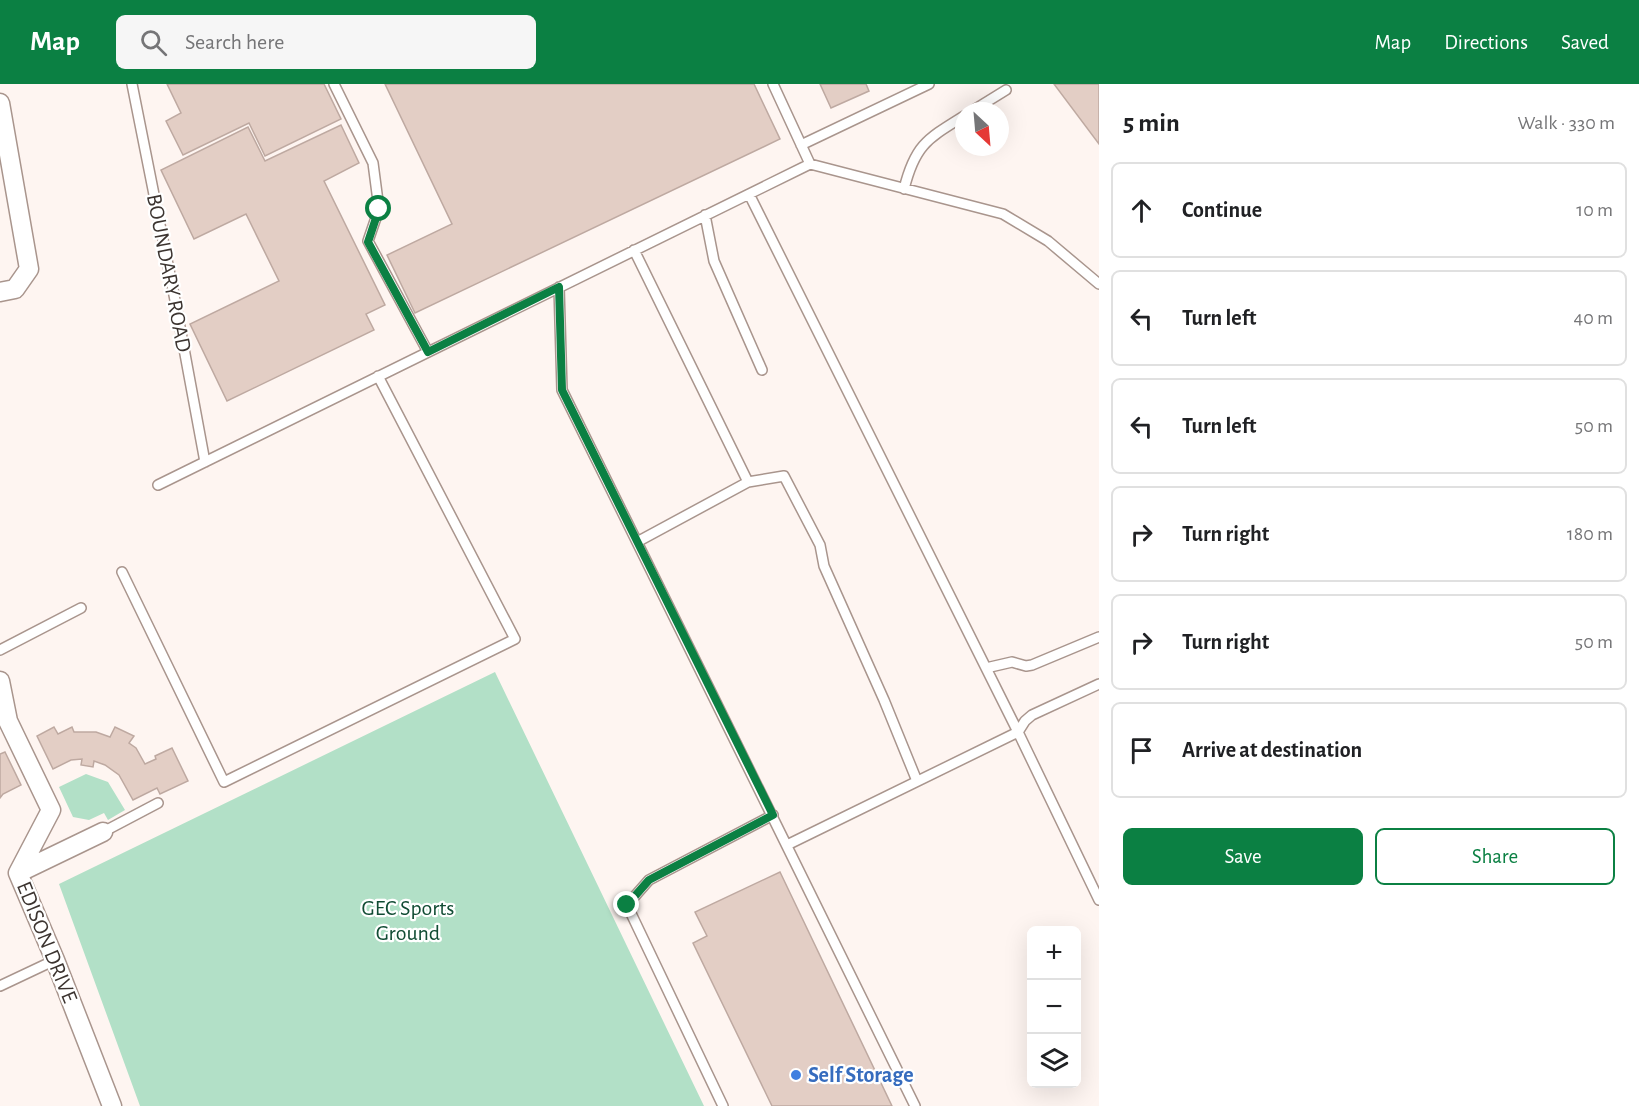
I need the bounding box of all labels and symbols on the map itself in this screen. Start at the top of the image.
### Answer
north arrow [955,102,1009,156]
street label: BOUNDARY ROAD [143,192,195,354]
route start [365,195,391,221]
street label: EDISON DRIVE [13,878,81,1006]
route end [613,891,639,917]
park label: GEC Sports Ground [362,897,454,944]
place label: Self Storage [808,1064,914,1086]
marker: Self Storage [789,1068,803,1082]

